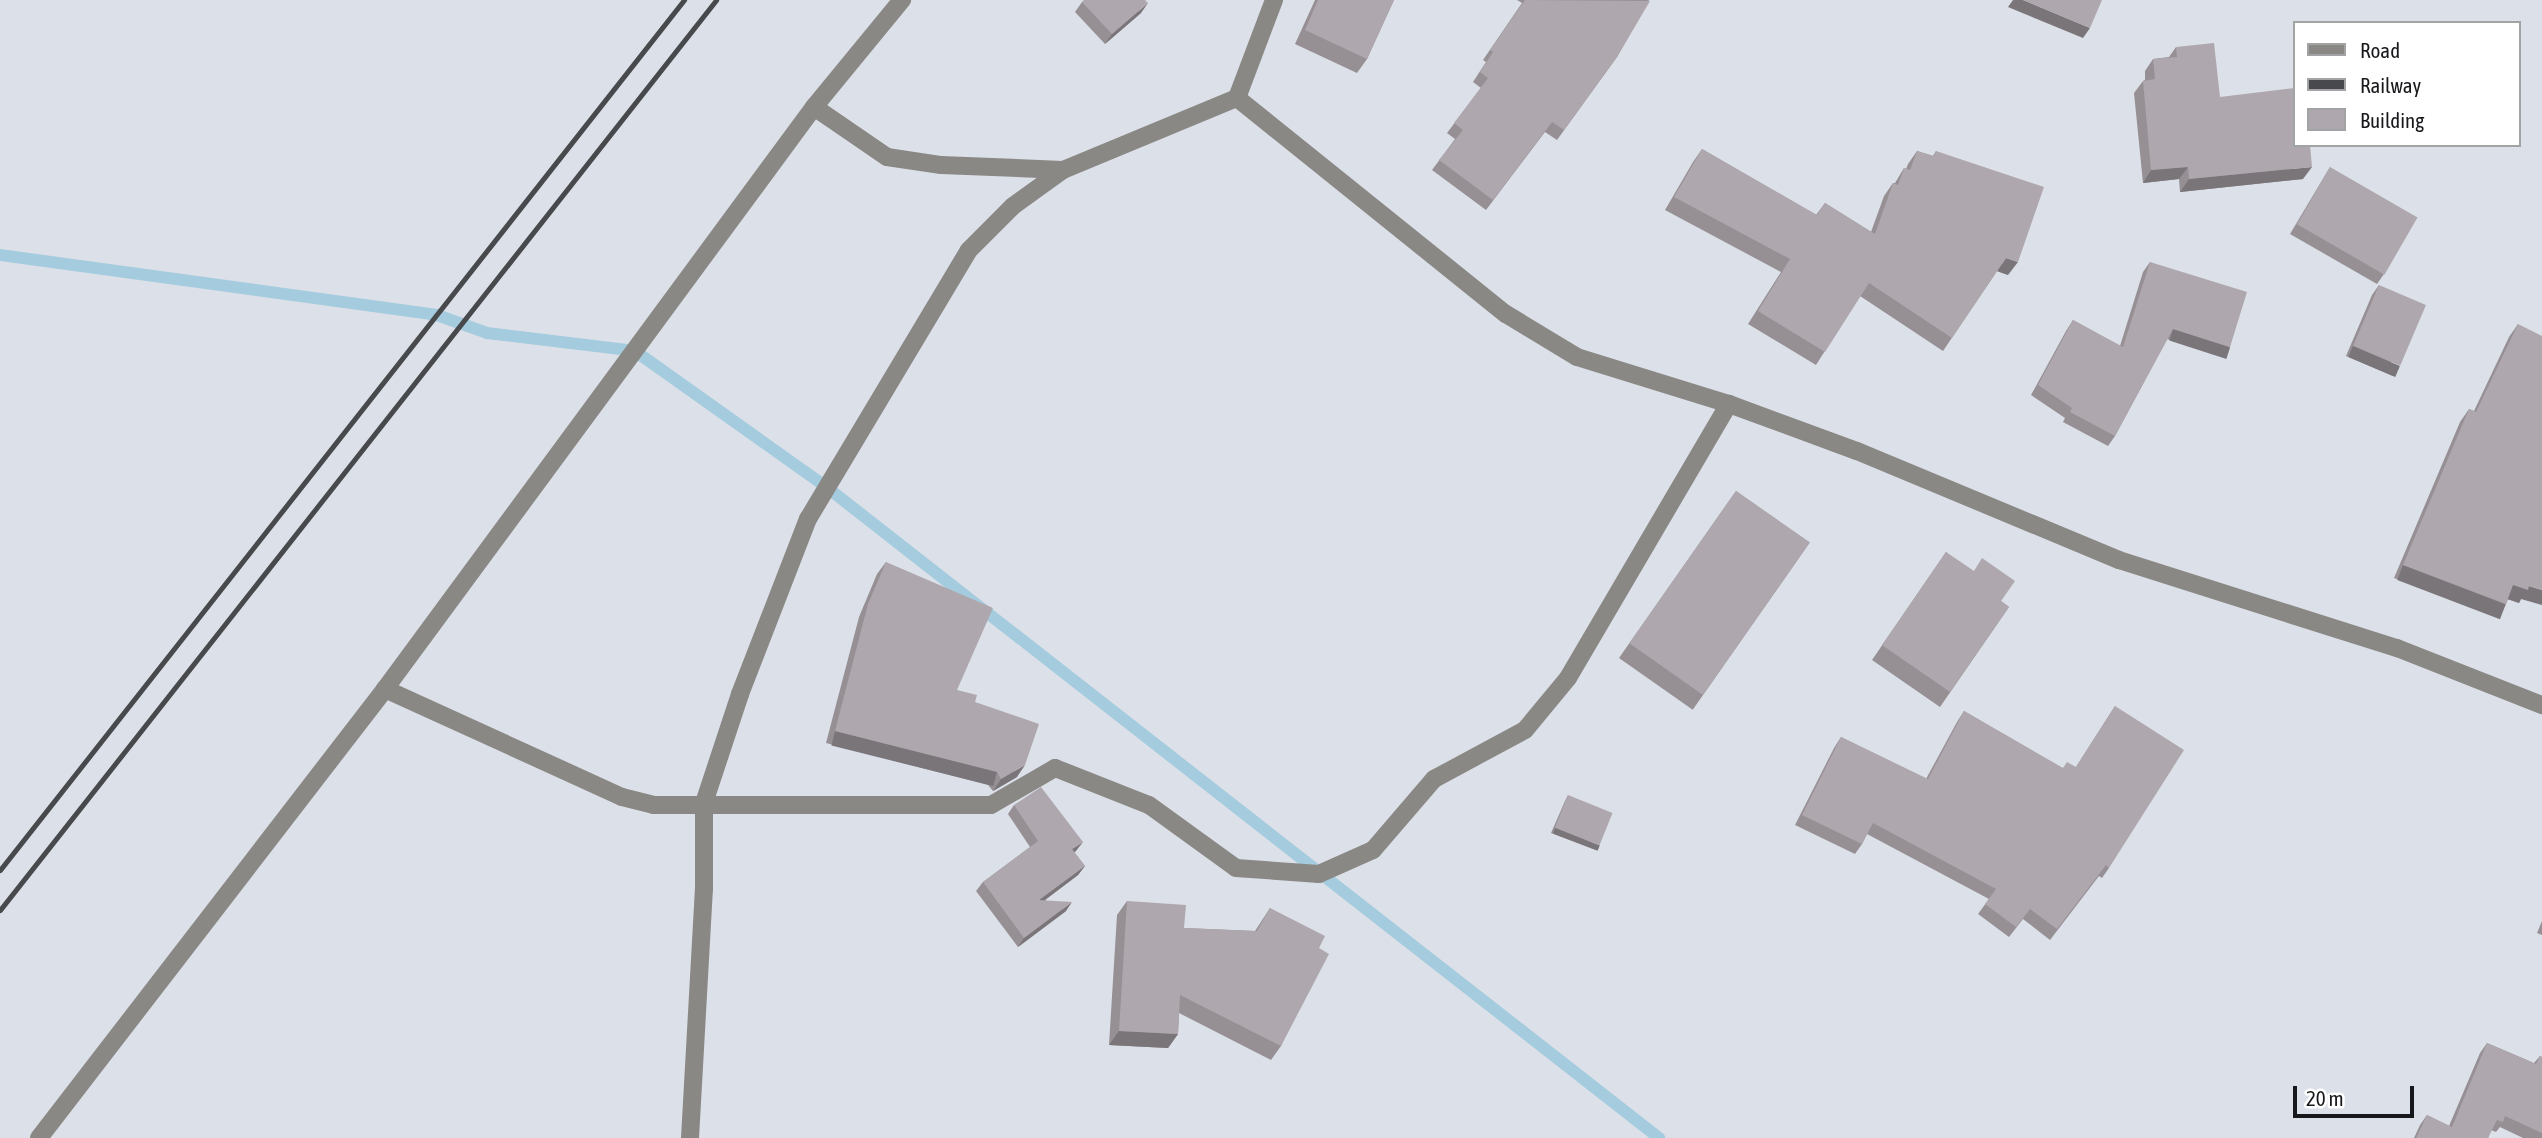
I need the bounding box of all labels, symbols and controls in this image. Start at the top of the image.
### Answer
legend [2294,21,2521,147]
text: Road [2360,38,2400,62]
text: Railway [2360,73,2421,97]
text: Building [2360,108,2424,132]
scale bar [2297,1072,2418,1116]
text: 20 m [2306,1086,2344,1110]

